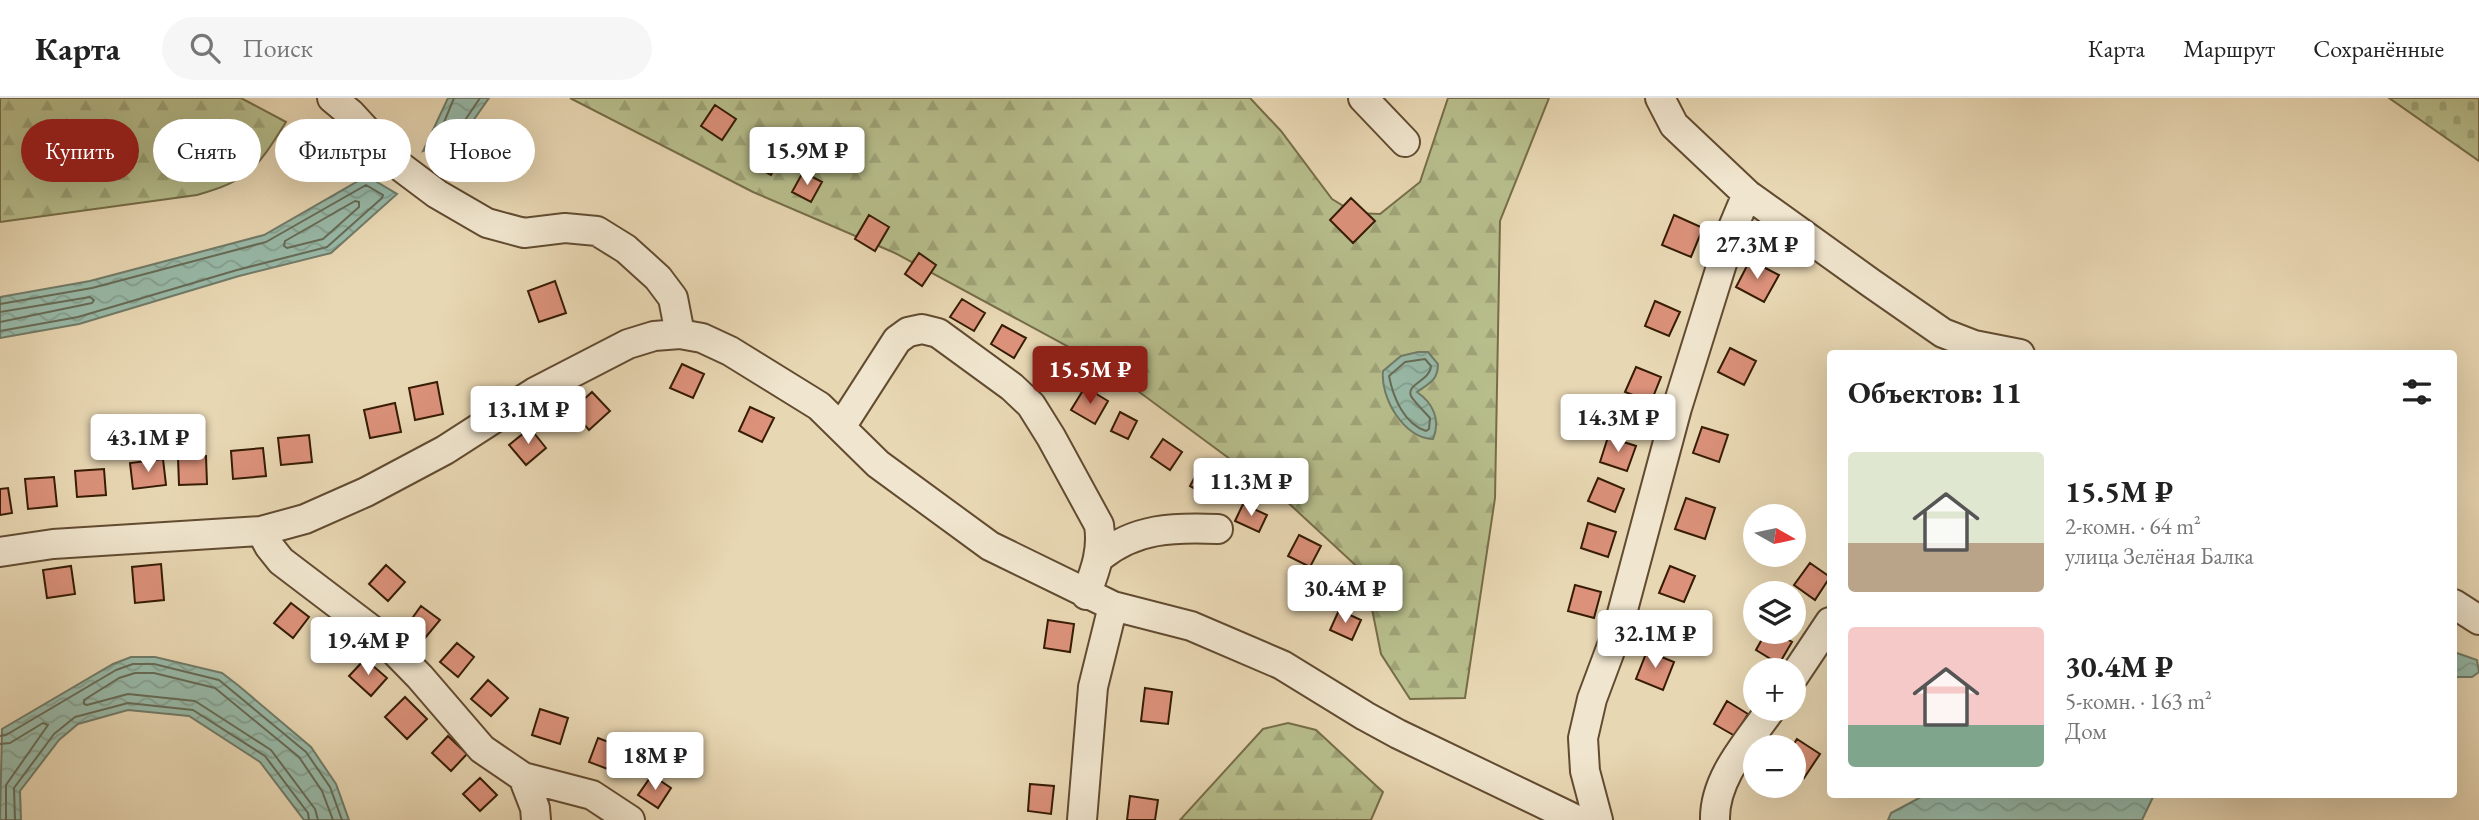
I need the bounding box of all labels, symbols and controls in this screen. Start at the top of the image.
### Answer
search box [162,17,652,80]
text: Карта [35,27,120,70]
icon: search [186,29,224,67]
text: Поиск [242,31,313,65]
text: Карта [2088,33,2145,64]
text: Маршрут [2183,33,2275,64]
text: Сохранённые [2313,33,2444,64]
chip: Купить [21,119,139,182]
chip: Снять [153,119,261,182]
chip: Фильтры [275,119,411,182]
chip: Новое [425,119,535,182]
pin: 15.9M ₽ [742,127,872,187]
text: 15.9M ₽ [766,135,848,165]
pin: 27.3M ₽ [1692,222,1822,281]
text: 27.3M ₽ [1716,229,1798,259]
pin: 15.5M ₽ [1025,346,1155,406]
text: 15.5M ₽ [1049,354,1131,384]
text: Объектов: 11 [1848,373,2022,412]
icon: filters [2398,373,2436,411]
pin: 13.1M ₽ [463,386,593,446]
text: 13.1M ₽ [487,394,569,424]
pin: 14.3M ₽ [1553,394,1683,454]
text: 14.3M ₽ [1577,402,1659,432]
pin: 43.1M ₽ [83,414,213,474]
text: 43.1M ₽ [107,422,189,452]
pin: 11.3M ₽ [1186,458,1316,518]
text: 11.3M ₽ [1210,466,1292,496]
text: 15.5M ₽ [2065,472,2173,511]
icon: home [1904,480,1988,564]
north arrow [1743,504,1806,567]
map controls [1743,504,1806,798]
text: 2-комн. · 64 m² [2065,511,2201,541]
text: улица Зелёная Балка [2065,541,2254,571]
pin: 30.4M ₽ [1280,566,1410,625]
text: 30.4M ₽ [1304,573,1386,603]
button: layers [1743,581,1806,644]
pin: 32.1M ₽ [1590,610,1720,670]
pin: 19.4M ₽ [303,618,433,677]
text: 32.1M ₽ [1614,618,1696,648]
text: 19.4M ₽ [327,625,409,655]
text: 30.4M ₽ [2065,647,2173,686]
icon: home [1904,655,1988,739]
button: + [1743,658,1806,721]
text: 5-комн. · 163 m² [2065,686,2212,716]
text: Дом [2065,716,2107,746]
pin: 18M ₽ [606,732,704,792]
button: − [1743,735,1806,798]
text: 18M ₽ [622,740,688,770]

